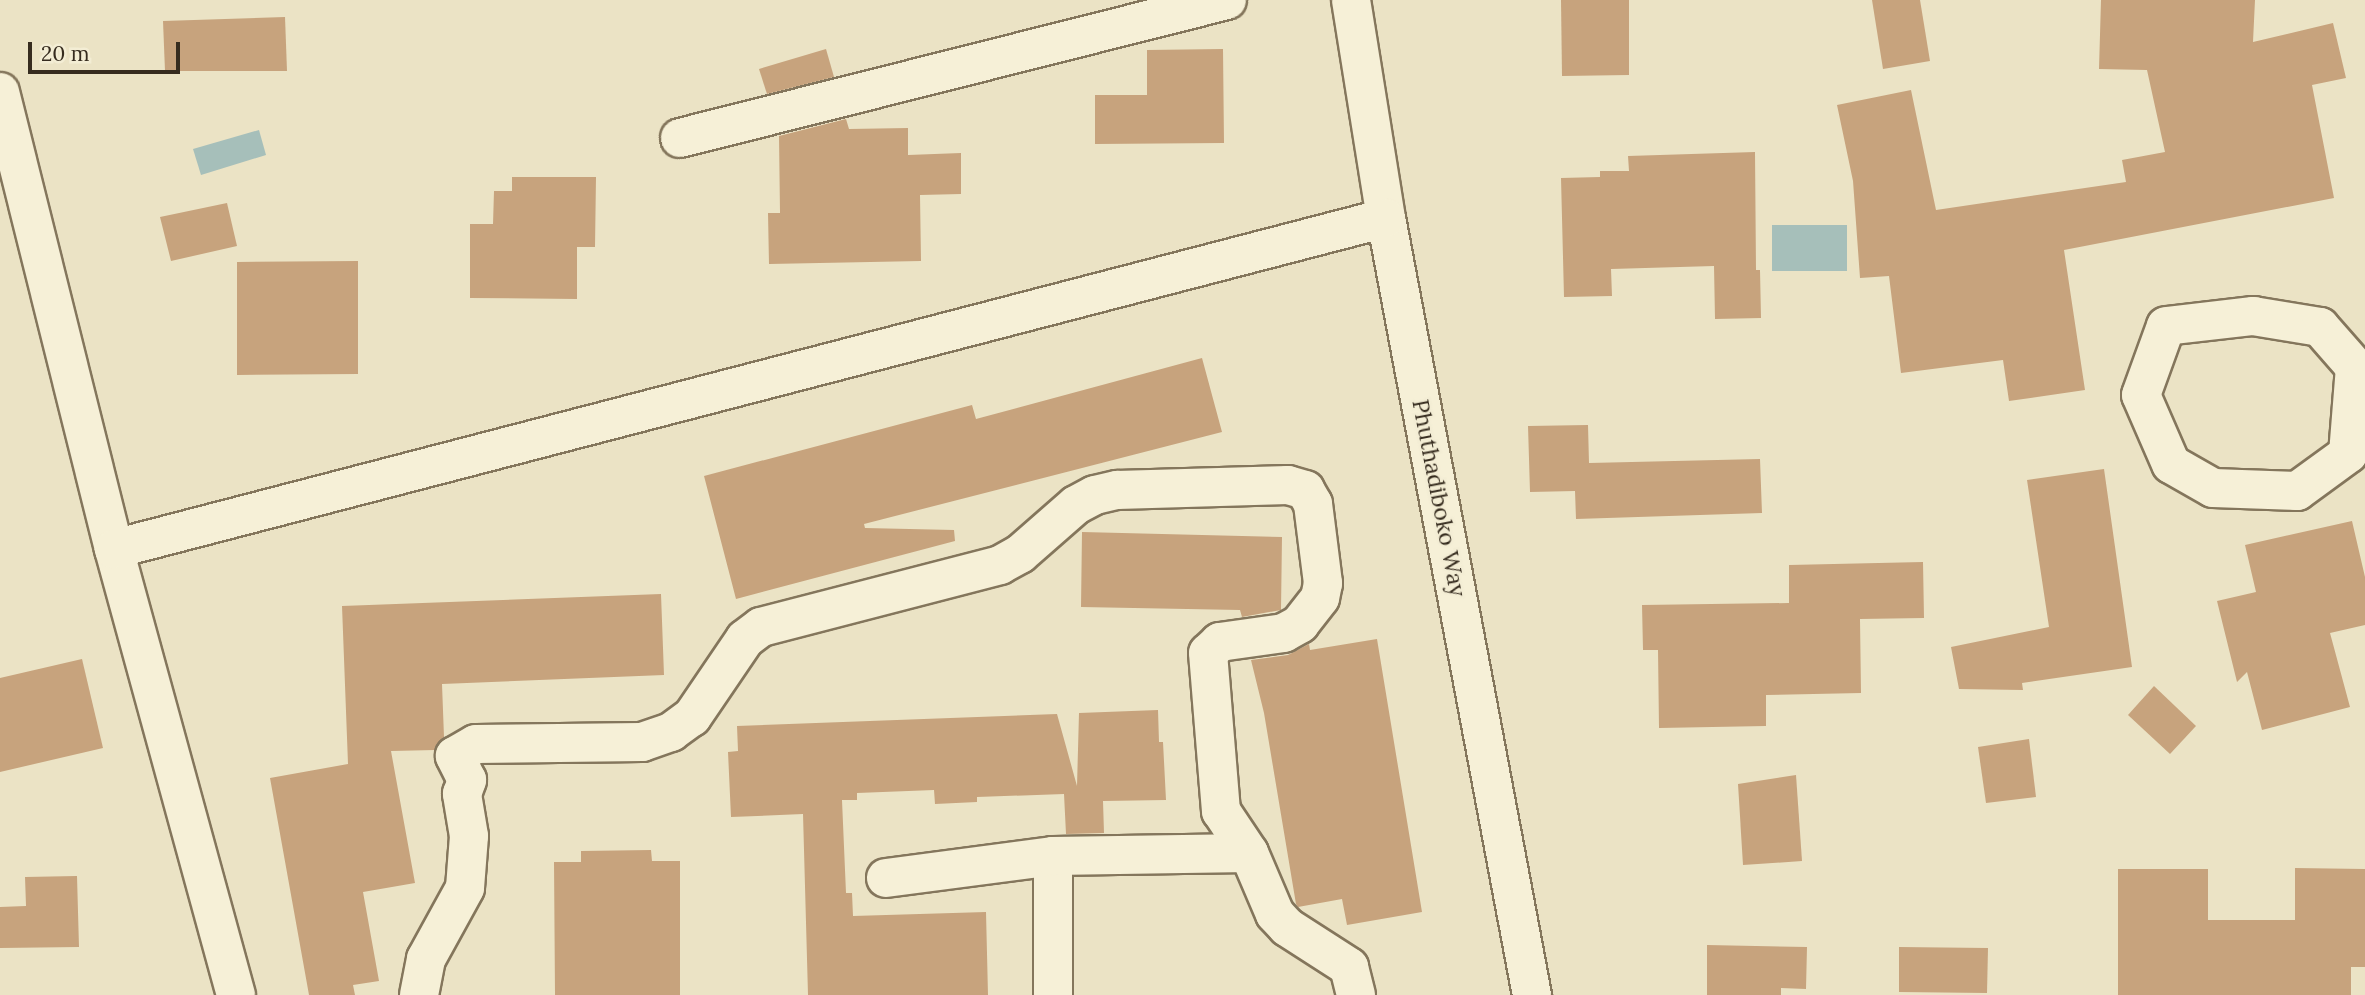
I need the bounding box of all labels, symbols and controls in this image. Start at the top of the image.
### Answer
scale bar [32,28,184,72]
text: 20 m [41,40,90,67]
street label: Phuthadiboko Way [1406,397,1472,599]

